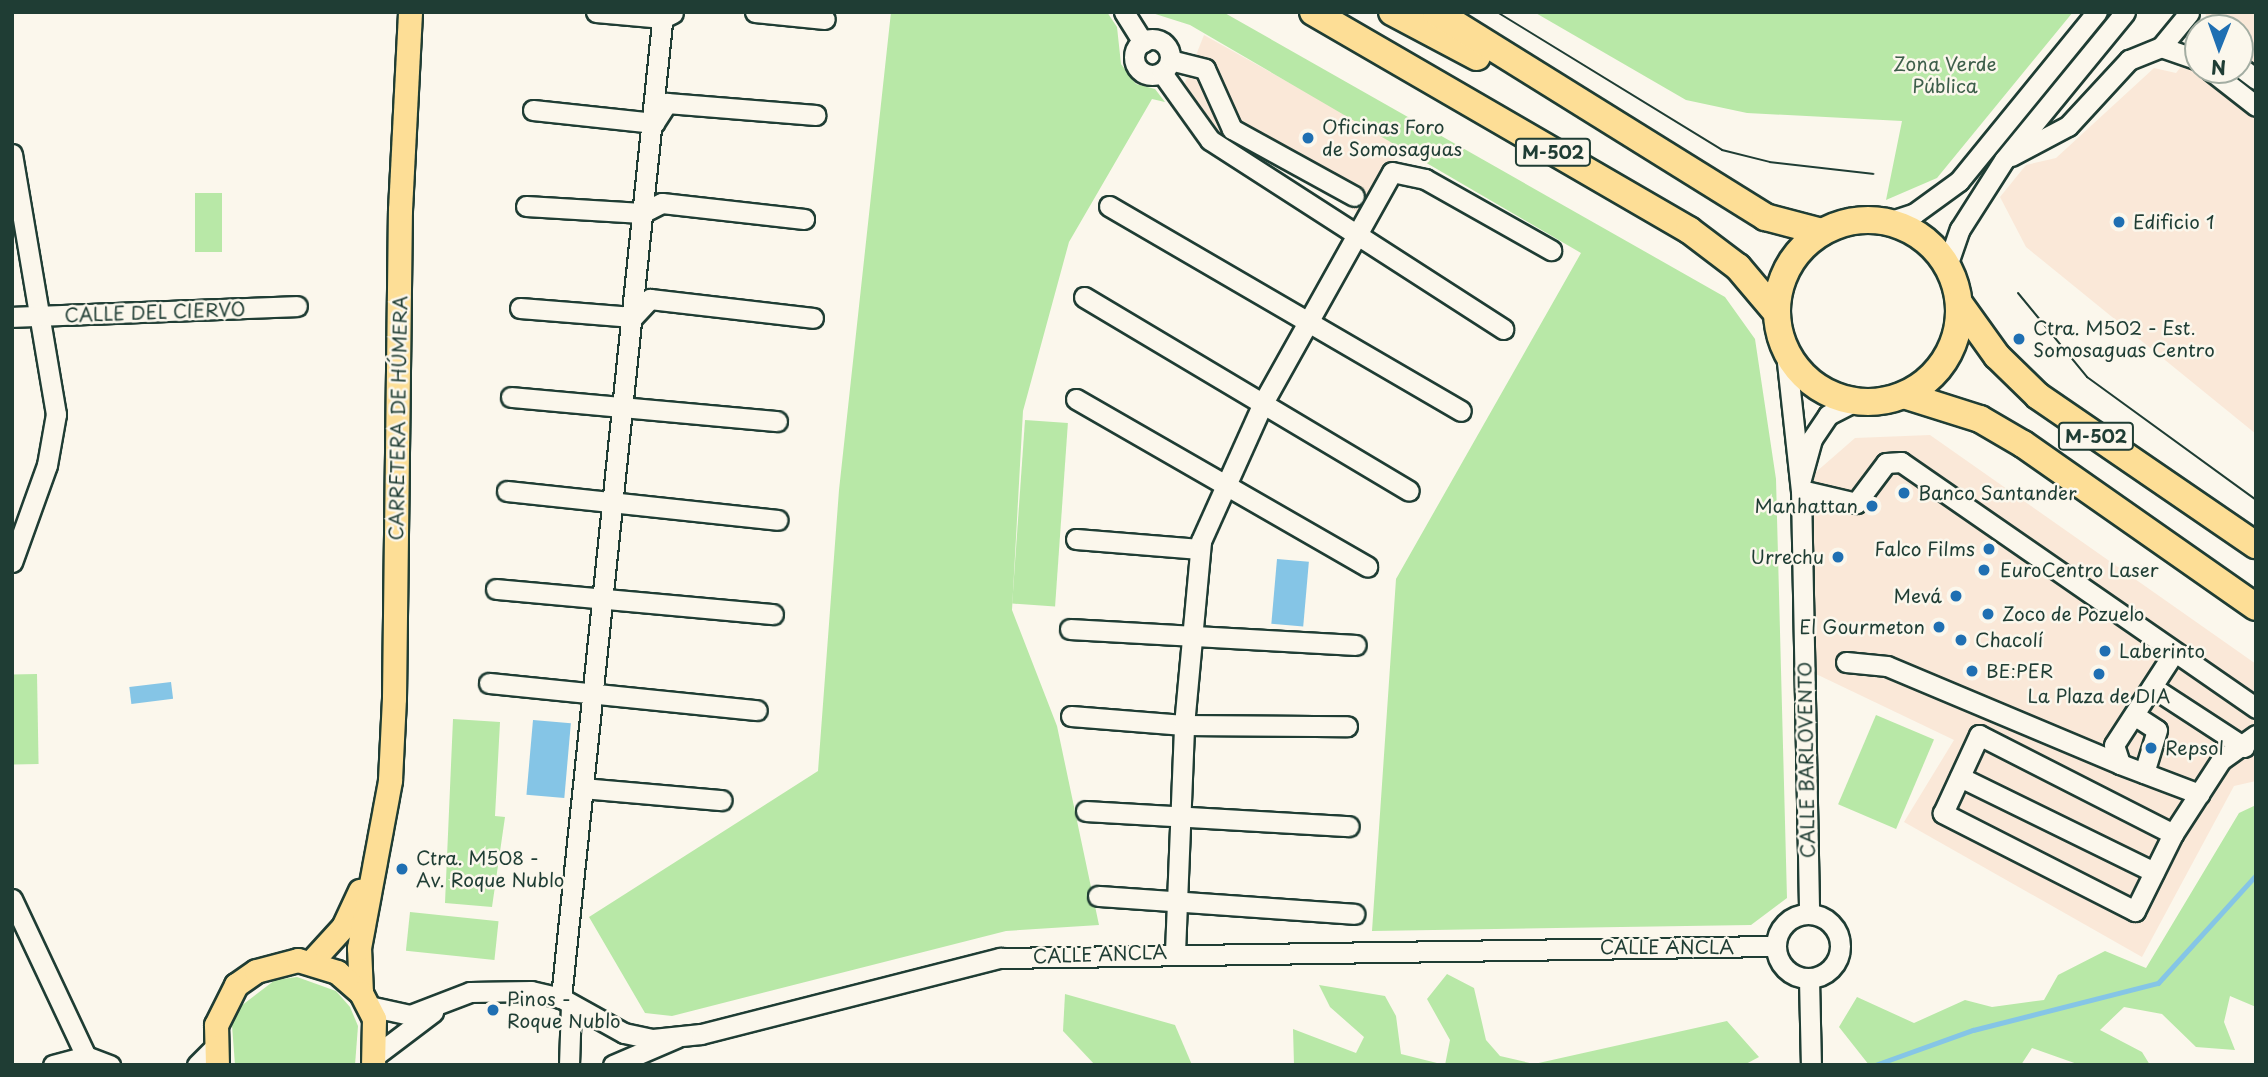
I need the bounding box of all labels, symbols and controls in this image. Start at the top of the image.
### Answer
north arrow [2184,14,2254,84]
park label: Zona Verde Pública [1894,53,1996,97]
text: N [2211,54,2226,82]
place label: Oficinas Foro de Somosaguas [1322,116,1463,160]
marker: Oficinas Foro de Somosaguas [1300,130,1316,146]
road number: M-502 [1514,138,1592,167]
place label: Edificio 1 [2133,211,2214,233]
marker: Edificio 1 [2111,214,2127,230]
street label: CARRETERA DE HÚMERA [384,294,412,542]
street label: CALLE DEL CIERVO [63,297,247,327]
place label: Ctra. M502 - Est. Somosaguas Centro [2033,317,2216,361]
marker: Ctra. M502 - Est. Somosaguas Centro [2011,331,2027,347]
road number: M-502 [2058,422,2134,450]
place label: Banco Santander [1918,482,2076,504]
marker: Banco Santander [1896,485,1912,501]
place label: Manhattan [1755,495,1858,517]
marker: Manhattan [1864,498,1880,514]
place label: Falco Films [1874,538,1975,560]
marker: Falco Films [1981,541,1997,557]
place label: Urrechu [1751,546,1824,568]
marker: Urrechu [1830,549,1846,565]
place label: EuroCentro Laser [2000,559,2160,581]
marker: EuroCentro Laser [1974,560,1994,580]
place label: Mevá [1894,585,1942,607]
marker: Mevá [1948,588,1964,604]
place label: Zoco de Pozuelo [2002,603,2146,625]
marker: Zoco de Pozuelo [1980,606,1996,622]
place label: El Gourmeton [1799,616,1925,638]
marker: El Gourmeton [1931,619,1947,635]
place label: Chacolí [1975,629,2043,651]
marker: Chacolí [1953,632,1969,648]
place label: Laberinto [2119,640,2205,662]
marker: Laberinto [2097,643,2113,659]
street label: CALLE BARLOVENTO [1793,660,1819,860]
place label: BE:PER [1986,660,2054,682]
marker: BE:PER [1964,663,1980,679]
marker: La Plaza de DIA [2091,666,2107,682]
place label: La Plaza de DIA [2026,685,2172,707]
place label: Repsol [2165,737,2224,759]
marker: Repsol [2143,740,2159,756]
place label: Ctra. M508 - Av. Roque Nublo [416,847,564,891]
marker: Ctra. M508 - Av. Roque Nublo [394,861,410,877]
street label: CALLE ANCLA [1598,936,1736,958]
street label: CALLE ANCLA [1031,940,1169,968]
place label: Pinos - Roque Nublo [507,988,621,1032]
marker: Pinos - Roque Nublo [485,1002,501,1018]

